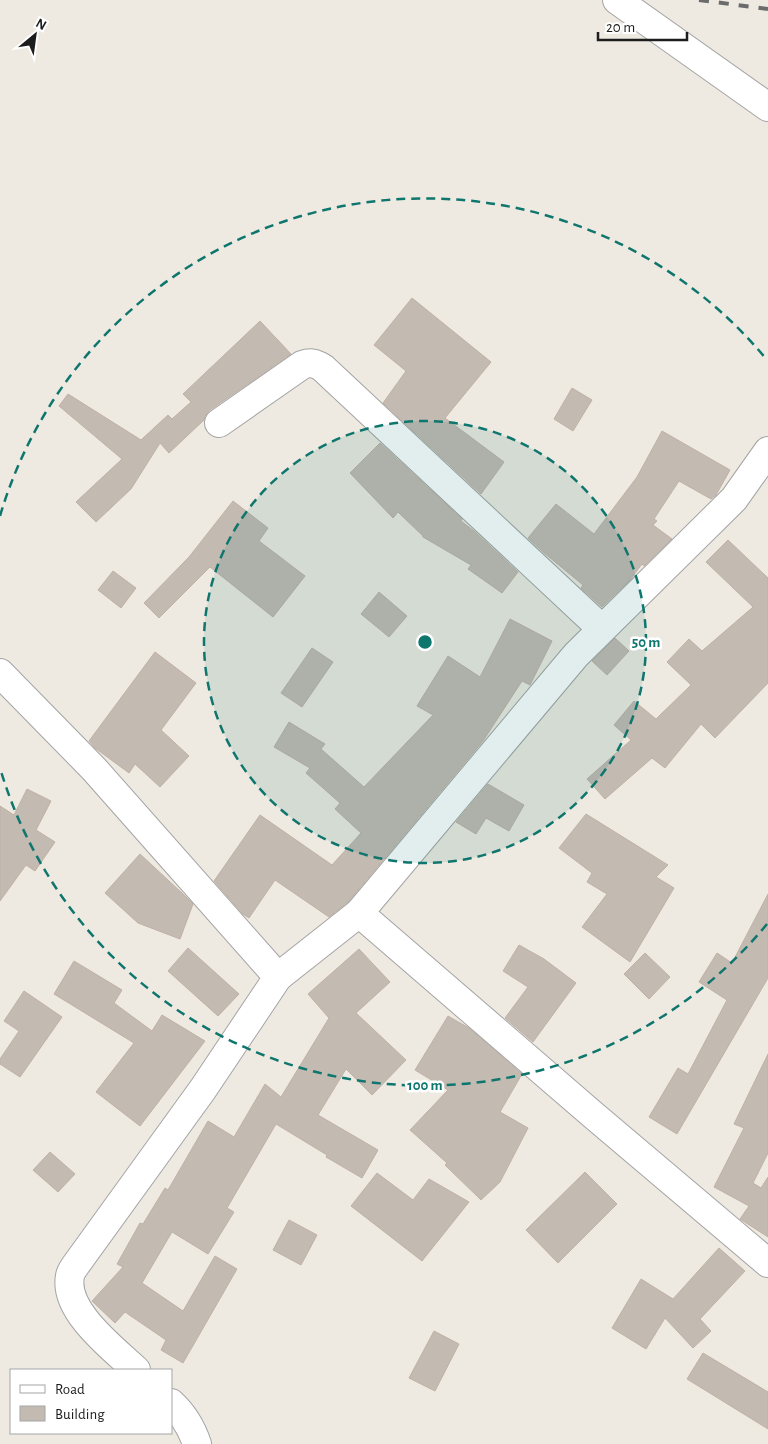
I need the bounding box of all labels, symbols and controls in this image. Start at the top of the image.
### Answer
north arrow [10,10,60,60]
scale bar [598,10,687,42]
text: N [33,16,48,33]
text: 20 m [606,20,635,35]
centre of rings [416,633,434,651]
text: 50 m [632,635,660,650]
text: 100 m [407,1078,443,1093]
legend [10,1369,172,1434]
text: Road [55,1382,85,1397]
text: Building [55,1407,105,1422]

